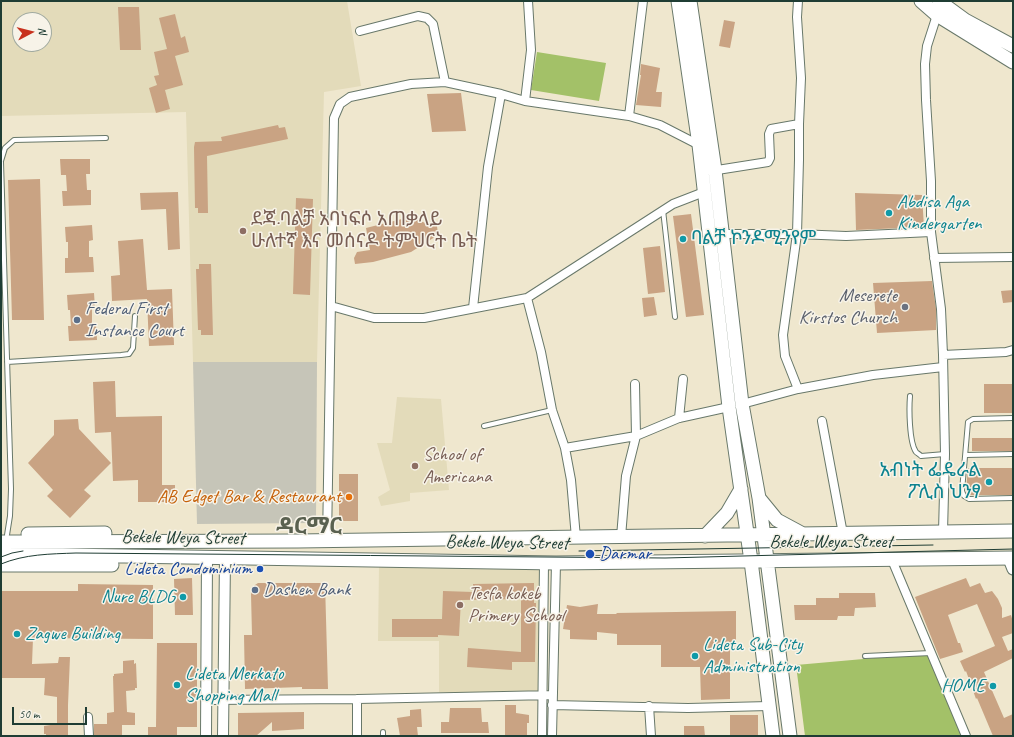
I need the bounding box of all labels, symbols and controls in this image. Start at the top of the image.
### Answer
north arrow [12,12,52,52]
text: N [36,26,50,35]
place label: Abdisa Aga Kindergarten [897,191,982,235]
marker: Abdisa Aga Kindergarten [884,208,894,218]
place label: ደጃ.ባልቻ አባነፍሶ አጠቃላይ ሁለተኛ እና መሰናዶ ትምህርት ቤት [251,209,477,253]
marker: ደጃ.ባልቻ አባነፍሶ አጠቃላይ ሁለተኛ እና መሰናዶ ትምህርት ቤት [238,226,248,236]
place label: ባልቻ ኮንዶሚንየም [691,228,816,250]
marker: ባልቻ ኮንዶሚንየም [678,234,688,244]
place label: Meserete Kirstos Church [799,285,897,329]
place label: Federal First Instance Court [85,298,184,342]
marker: Meserete Kirstos Church [900,302,910,312]
marker: Federal First Instance Court [72,315,82,325]
place label: School of Americana [423,444,491,488]
place label: አብነት ፌዴራል ፖሊስ ህንፃ [879,460,981,504]
marker: School of Americana [410,461,420,471]
marker: አብነት ፌዴራል ፖሊስ ህንፃ [984,477,994,487]
place label: AB Edget Bar & Restaurant [157,486,341,508]
marker: AB Edget Bar & Restaurant [344,492,354,502]
district label: ዳርማር [276,513,342,541]
street label: Bekele Weya Street [121,526,245,550]
street label: Bekele Weya Street [445,531,569,555]
street label: Bekele Weya Street [769,531,893,553]
place label: Darmar [599,543,651,565]
marker: Darmar [584,548,596,560]
place label: Lideta Condominium [124,558,252,580]
marker: Lideta Condominium [255,564,265,574]
place label: Dashen Bank [263,579,350,601]
place label: Tesfa kokeb Primery School [468,583,564,627]
marker: Dashen Bank [250,585,260,595]
place label: Nure BLDG [101,586,175,608]
marker: Nure BLDG [178,592,188,602]
marker: Tesfa kokeb Primery School [455,600,465,610]
place label: Zagwe Building [25,623,120,645]
marker: Zagwe Building [12,629,22,639]
place label: Lideta Sub-City Administration [703,634,803,678]
marker: Lideta Sub-City Administration [690,651,700,661]
place label: Lideta Merkato Shopping Mall [185,663,283,707]
place label: HOME [941,675,985,697]
marker: Lideta Merkato Shopping Mall [172,680,182,690]
marker: HOME [988,681,998,691]
scale bar [14,699,89,725]
text: 50 m [19,706,39,722]

